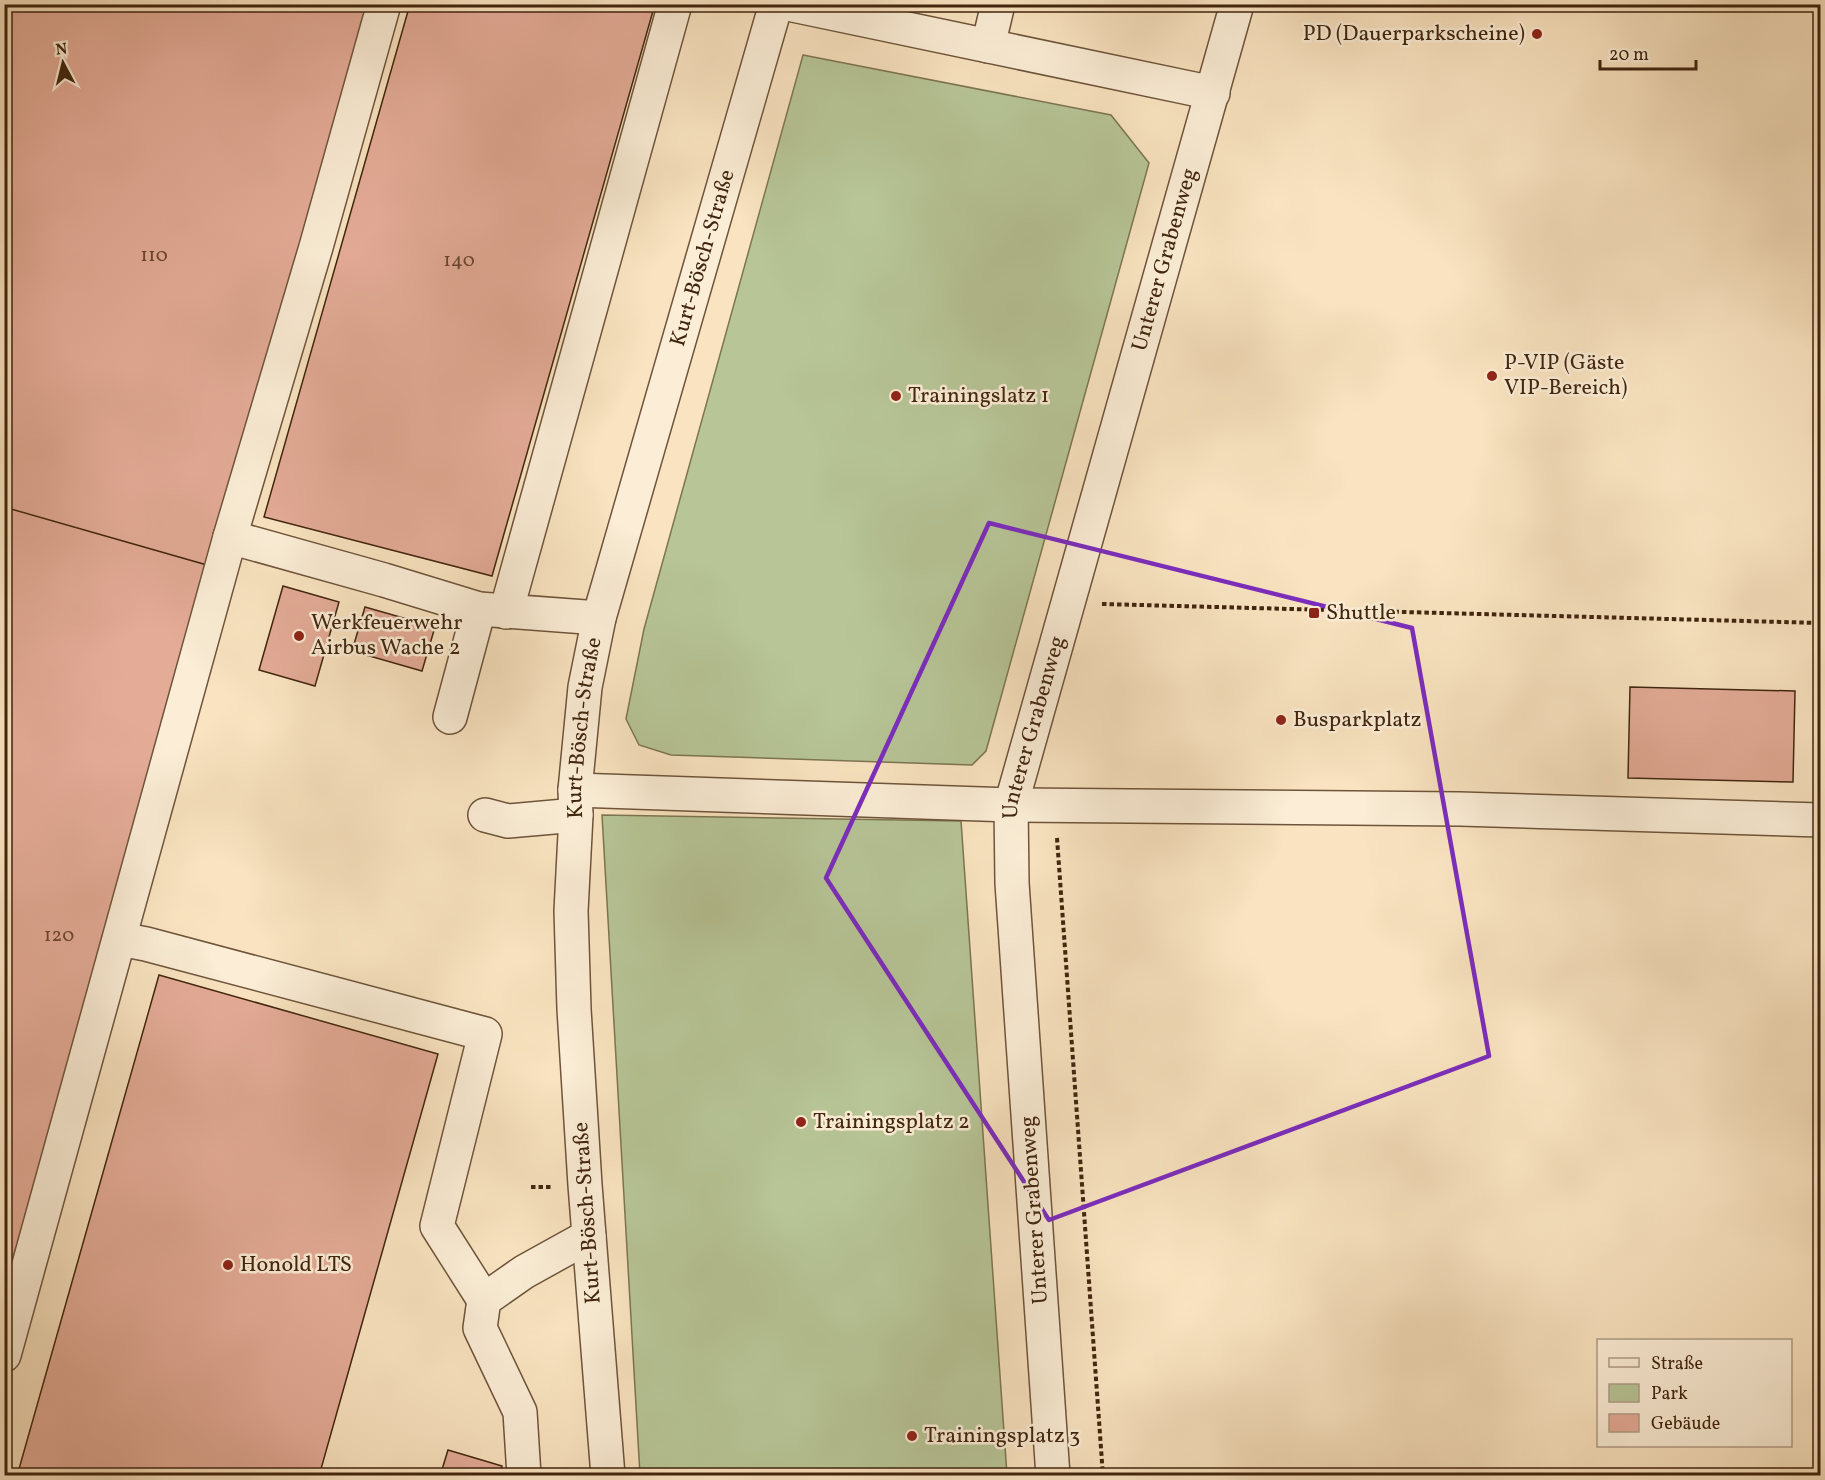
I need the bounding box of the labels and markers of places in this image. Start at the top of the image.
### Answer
place label: PD (Dauerparkscheine) [1303,19,1525,50]
marker: PD (Dauerparkscheine) [1530,27,1544,41]
place label: P-VIP (Gäste VIP-Bereich) [1504,348,1627,404]
marker: P-VIP (Gäste VIP-Bereich) [1485,369,1499,383]
place label: Trainingslatz 1 [908,381,1049,412]
marker: Trainingslatz 1 [889,389,903,403]
place label: Shuttle [1326,598,1396,629]
marker: Shuttle [1307,606,1321,620]
place label: Werkfeuerwehr Airbus Wache 2 [311,608,463,664]
marker: Werkfeuerwehr Airbus Wache 2 [292,629,306,643]
place label: Busparkplatz [1293,705,1422,736]
marker: Busparkplatz [1274,713,1288,727]
place label: Trainingsplatz 2 [813,1107,970,1138]
marker: Trainingsplatz 2 [794,1115,808,1129]
place label: Honold LTS [240,1250,352,1281]
marker: Honold LTS [221,1258,235,1272]
place label: Trainingsplatz 3 [924,1421,1080,1452]
marker: Trainingsplatz 3 [905,1429,919,1443]

